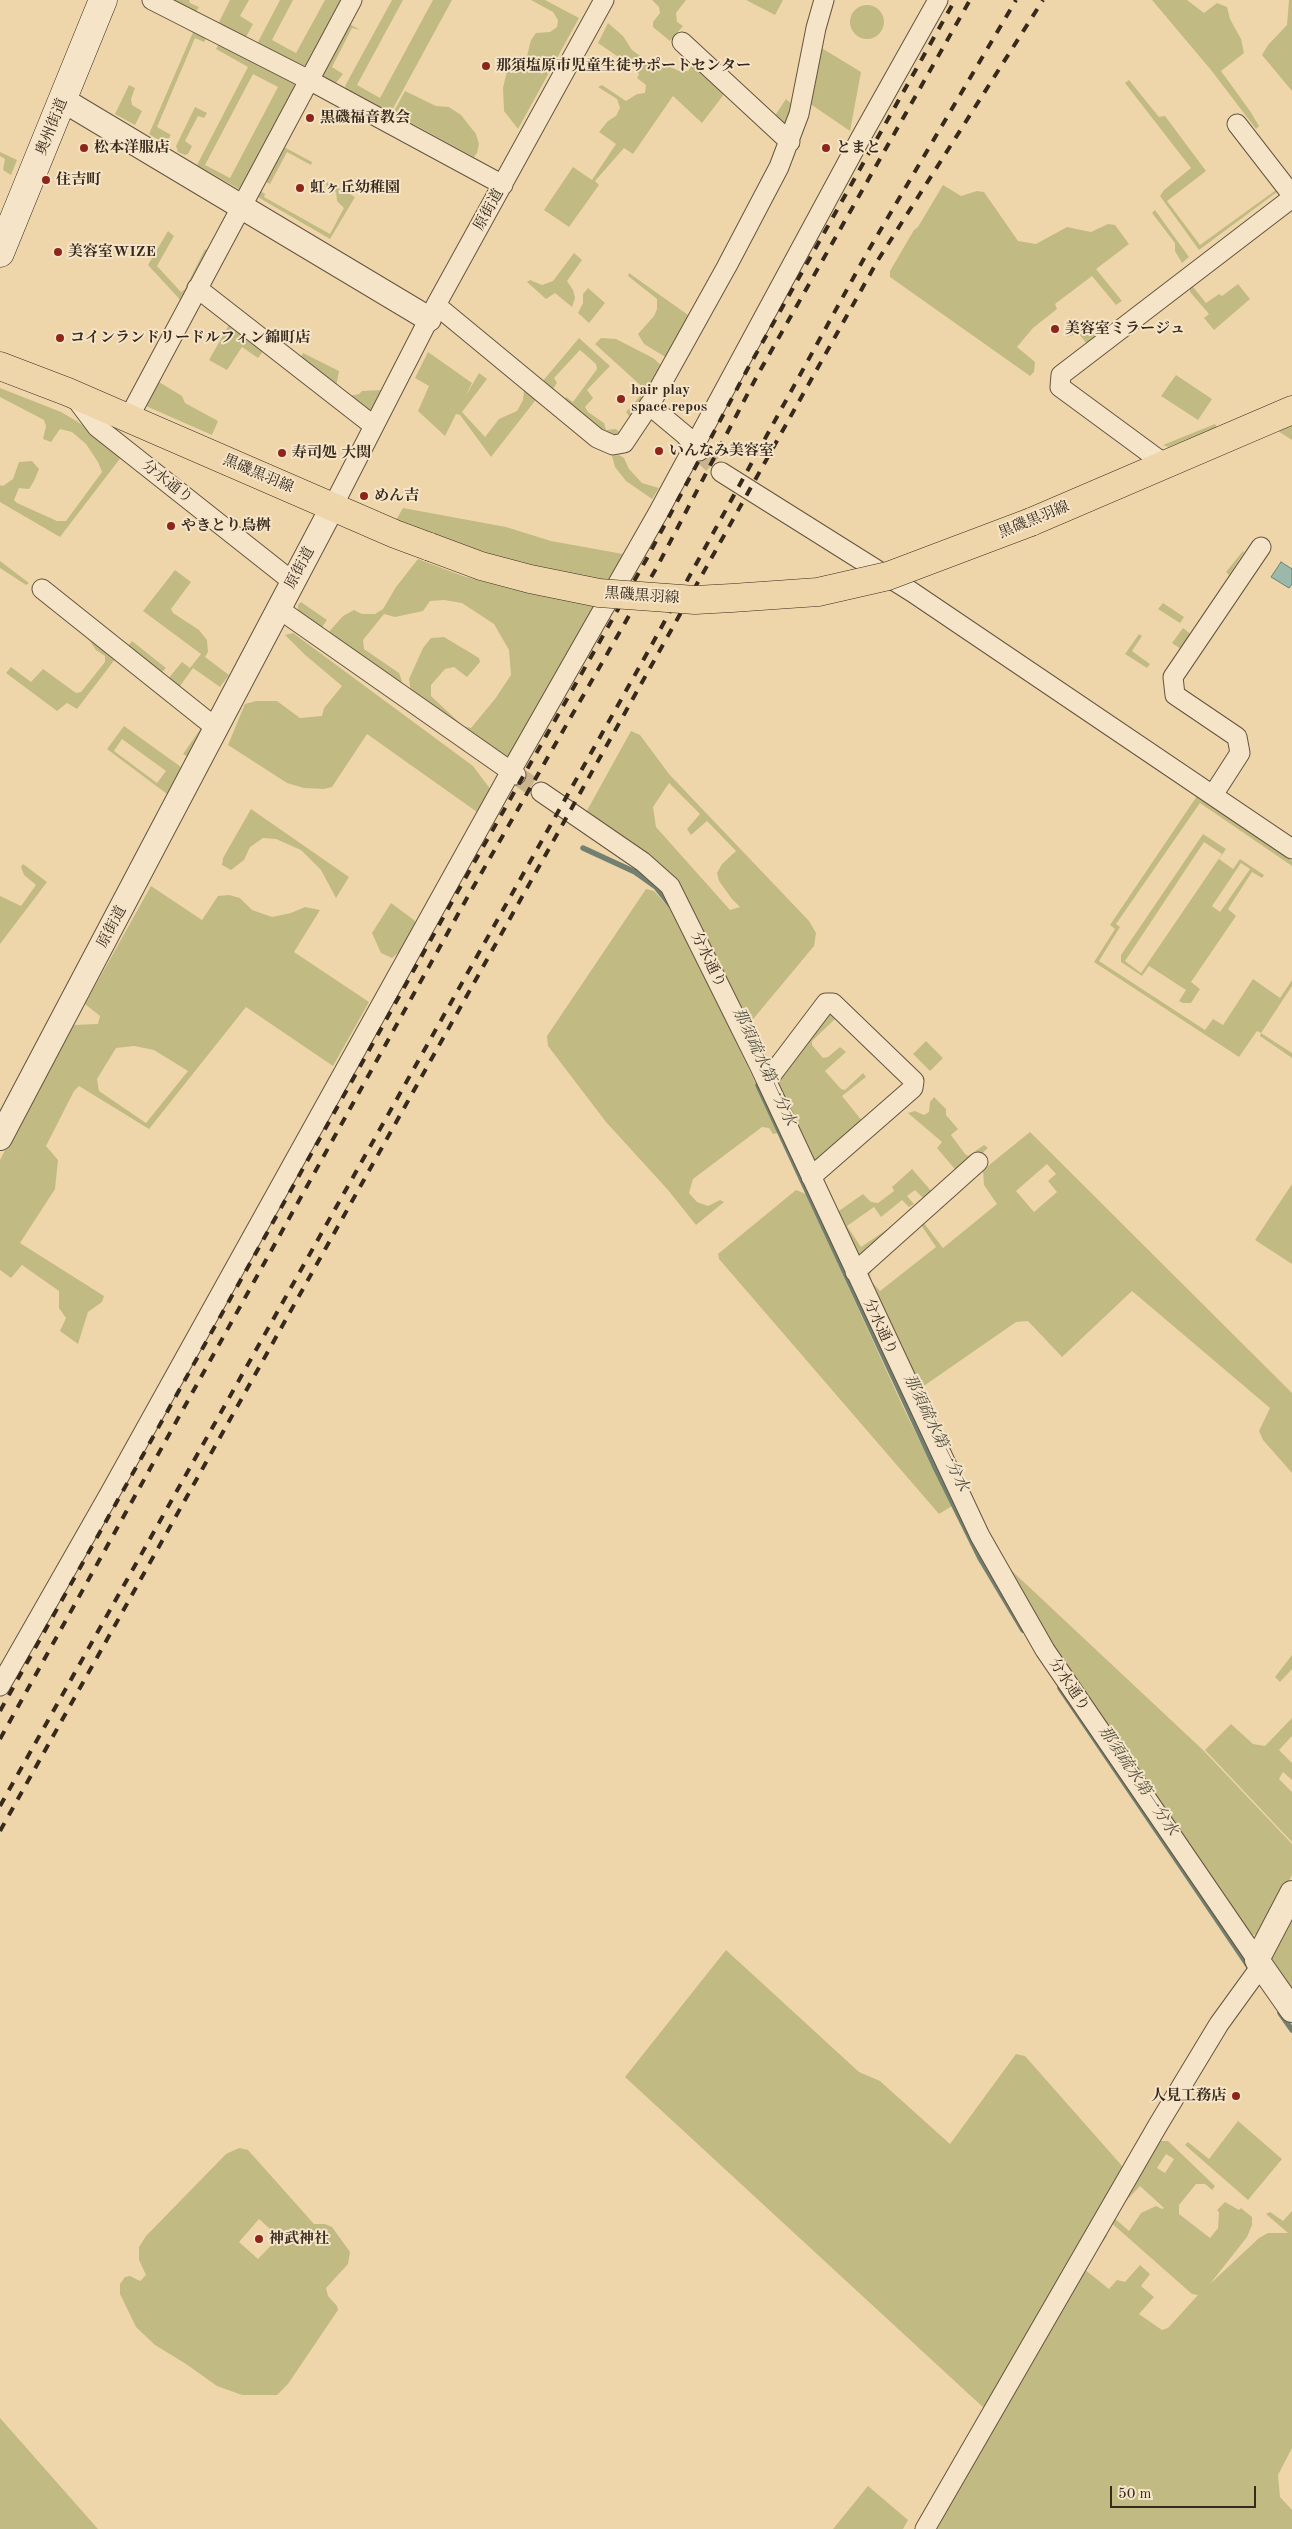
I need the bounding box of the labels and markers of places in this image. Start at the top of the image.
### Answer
place label: 那須塩原市児童生徒サポートセンター [496,57,751,75]
marker: 那須塩原市児童生徒サポートセンター [480,60,492,72]
place label: 黒磯福音教会 [320,109,410,127]
marker: 黒磯福音教会 [304,112,316,124]
place label: 松本洋服店 [94,139,169,157]
place label: とまと [836,139,881,157]
marker: 松本洋服店 [78,142,90,154]
marker: とまと [820,142,832,154]
place label: 住吉町 [56,171,101,189]
marker: 住吉町 [40,174,52,186]
place label: 虹ヶ丘幼稚園 [310,179,400,197]
marker: 虹ヶ丘幼稚園 [294,182,306,194]
place label: 美容室WIZE [68,243,156,261]
marker: 美容室WIZE [52,246,64,258]
place label: 美容室ミラージュ [1065,320,1185,338]
marker: 美容室ミラージュ [1049,323,1061,335]
place label: コインランドリードルフィン錦町店 [70,329,310,347]
marker: コインランドリードルフィン錦町店 [54,332,66,344]
place label: hair play space repos [631,381,707,416]
marker: hair play space repos [615,393,627,405]
place label: いんなみ美容室 [669,442,774,460]
place label: 寿司処 大関 [292,444,371,462]
marker: いんなみ美容室 [653,445,665,457]
marker: 寿司処 大関 [276,447,288,459]
place label: めん吉 [374,487,419,505]
marker: めん吉 [358,490,370,502]
place label: やきとり鳥桝 [181,517,271,535]
marker: やきとり鳥桝 [165,520,177,532]
place label: 人見工務店 [1151,2087,1226,2105]
marker: 人見工務店 [1230,2090,1242,2102]
place label: 神武神社 [269,2230,329,2248]
marker: 神武神社 [253,2233,265,2245]

